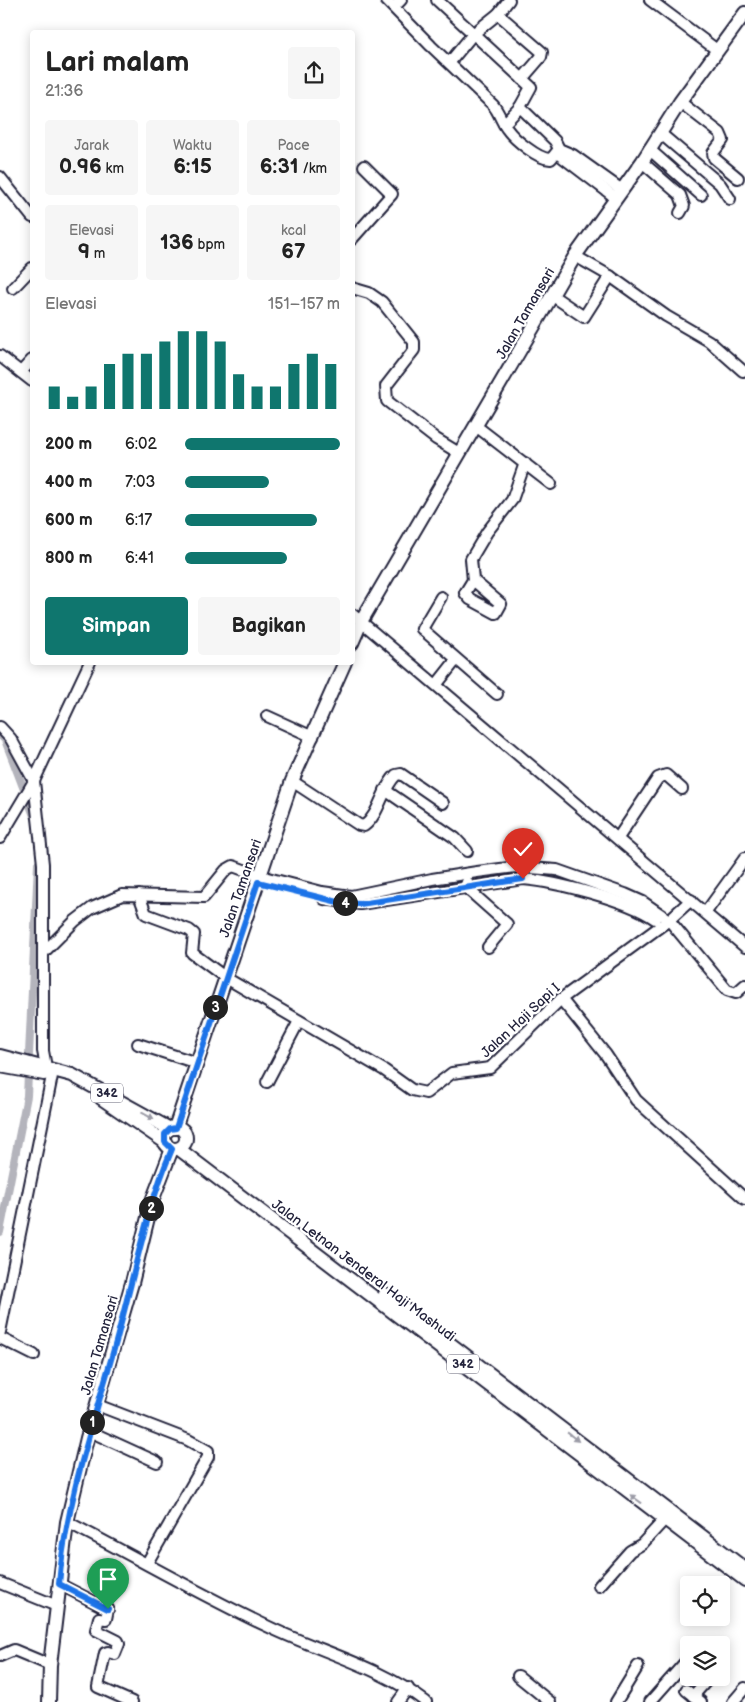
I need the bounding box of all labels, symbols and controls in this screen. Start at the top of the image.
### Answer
text: Lari malam [45,46,189,79]
button: share [288,47,340,99]
text: 21:36 [45,82,83,101]
text: Jarak [74,137,109,154]
text: Waktu [173,137,212,154]
text: Pace [278,137,309,154]
text: 0.96 [59,154,102,179]
text: 6:15 [173,154,212,179]
text: 6:31 [260,154,299,179]
text: km [102,160,124,177]
text: /km [299,160,327,177]
text: Elevasi [69,222,114,239]
text: kcal [281,222,306,239]
text: 136 [160,230,194,255]
text: bpm [194,236,225,253]
text: 9 [78,239,90,264]
text: 67 [281,239,306,264]
text: m [90,245,105,262]
street label: Jalan Tamansari [492,265,558,362]
text: Elevasi [45,295,97,314]
text: 151–157 m [268,295,340,314]
text: 200 m [45,435,92,454]
text: 6:02 [125,435,157,454]
text: 400 m [45,473,92,492]
text: 7:03 [125,473,155,492]
text: 600 m [45,511,93,530]
text: 6:17 [125,511,152,530]
text: 800 m [45,549,93,568]
text: 6:41 [125,549,154,568]
button: Simpan [45,597,188,655]
button: Bagikan [198,597,340,655]
pin [502,828,544,879]
icon: check [509,835,537,863]
street label: Jalan Tamansari [216,837,265,939]
pin: 4 [332,890,358,916]
text: 4 [341,895,350,912]
street label: Jalan Haji Sapi I [477,979,563,1061]
pin: 3 [202,994,228,1020]
text: 3 [211,999,220,1016]
road number: 342 [91,1084,123,1102]
one-way arrow [140,1112,155,1120]
pin: 2 [138,1196,164,1220]
street label: Jalan Letnan Jenderal Haji Mashudi [268,1196,459,1345]
text: 2 [147,1200,156,1217]
street label: Jalan Tamansari [77,1293,122,1397]
road number: 342 [447,1355,479,1374]
pin: 1 [80,1410,104,1434]
text: 1 [90,1414,95,1431]
one-way arrow [566,1431,579,1442]
one-way arrow [630,1493,643,1504]
pin [87,1558,129,1609]
icon: arrive [94,1565,122,1593]
map controls [680,1576,730,1686]
button: locate [680,1576,730,1626]
button: layers [680,1636,730,1686]

